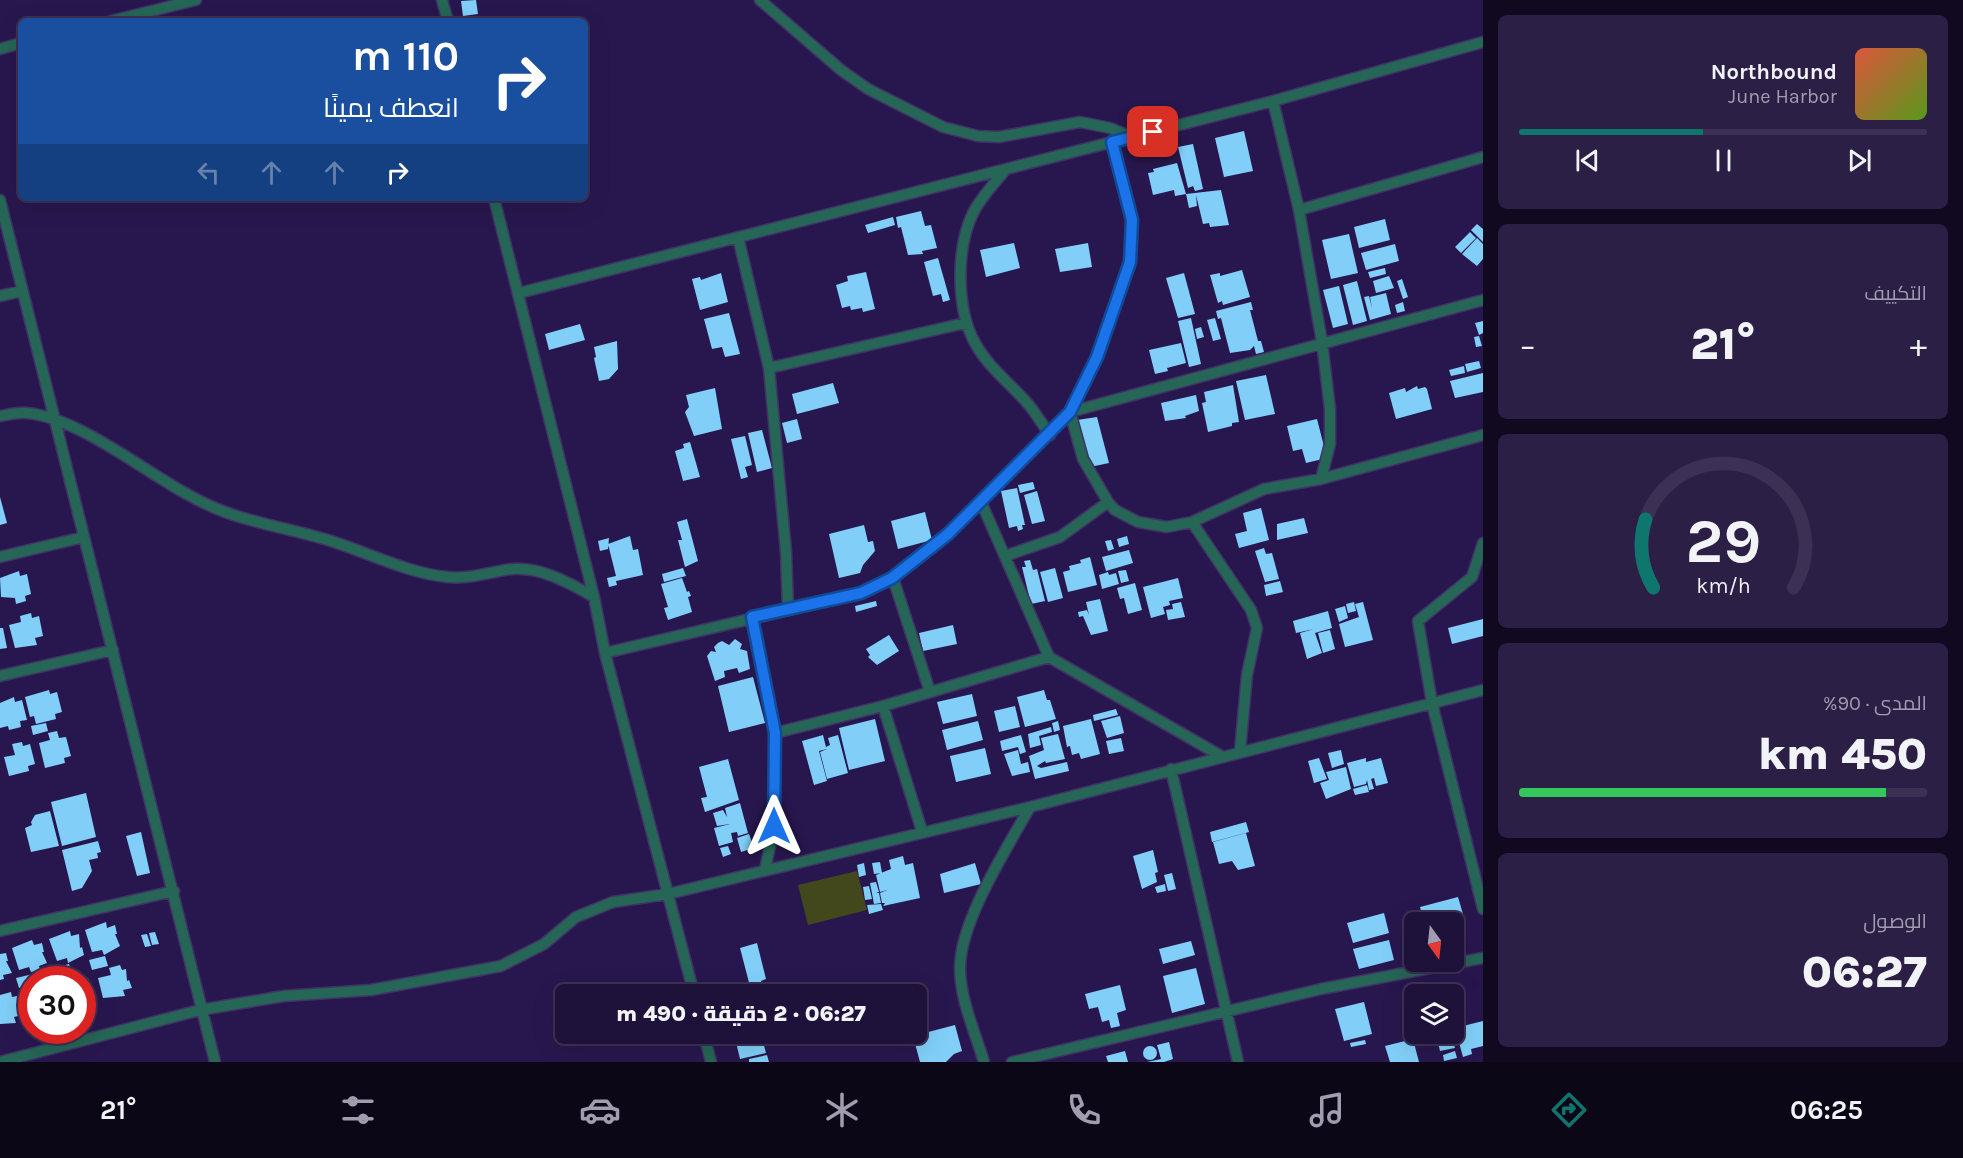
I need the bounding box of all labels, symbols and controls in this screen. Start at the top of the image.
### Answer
text: 110 m [352,31,459,81]
icon: right [480,42,558,120]
text: Northbound [1711,59,1837,85]
text: June Harbor [1728,85,1837,108]
text: انعطف يمينًا [323,92,459,124]
pin [1127,106,1178,157]
icon: arrive [1136,115,1169,148]
icon: previous [1571,144,1604,177]
icon: pause [1707,144,1740,177]
icon: next [1843,144,1876,177]
icon: left [192,156,225,189]
icon: ahead [255,156,288,189]
icon: ahead [318,156,351,189]
icon: right [381,156,414,189]
text: التكييف [1864,282,1927,305]
text: 21° [1690,318,1756,370]
text: − [1519,326,1536,364]
text: + [1910,326,1927,364]
text: 29 [1685,505,1761,578]
text: km/h [1696,573,1750,598]
text: المدى · 90% [1823,692,1927,715]
text: 450 km [1758,728,1927,780]
position arrow [742,794,806,858]
text: الوصول [1863,910,1927,933]
north arrow [1404,912,1464,972]
map controls [1404,912,1464,1044]
text: 06:27 [1802,946,1927,998]
speed limit sign: 30 [18,966,96,1044]
button: layers [1404,984,1464,1044]
text: 06:27 · 2 دقيقة · 490 m [616,1001,866,1027]
icon: filters [337,1089,379,1131]
icon: car [579,1089,621,1131]
icon: climate [821,1089,863,1131]
icon: phone [1063,1089,1105,1131]
icon: music [1306,1089,1348,1131]
icon: directions [1548,1089,1590,1131]
text: 21° [100,1094,137,1126]
text: 06:25 [1790,1094,1863,1126]

